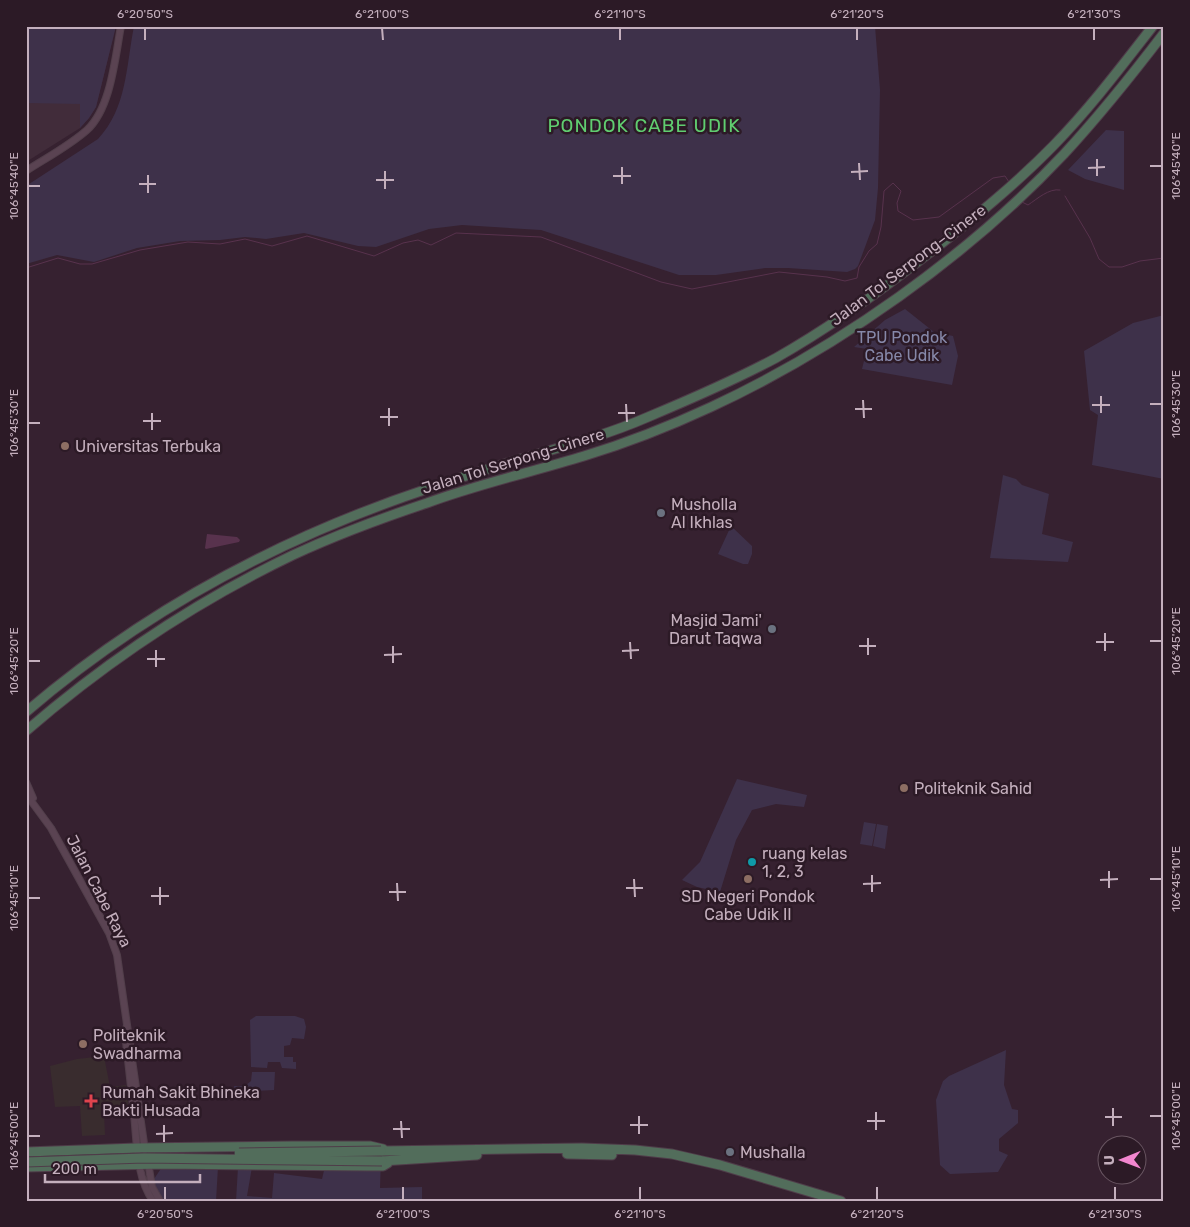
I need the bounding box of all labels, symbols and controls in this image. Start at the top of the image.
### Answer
text: 6°20'50"S [117,7,173,21]
text: 6°21'00"S [355,7,409,21]
text: 6°21'10"S [594,7,646,21]
text: 6°21'20"S [830,7,884,21]
text: 6°21'30"S [1067,7,1121,21]
district label: PONDOK CABE UDIK [547,114,741,137]
text: 106°45'40"E [1169,132,1183,200]
text: 106°45'40"E [7,152,21,220]
street label: Jalan Tol Serpong–Cinere [826,200,990,330]
park label: TPU Pondok Cabe Udik [857,328,948,365]
text: 106°45'30"E [1169,370,1183,438]
text: 106°45'30"E [7,389,21,457]
street label: Jalan Tol Serpong–Cinere [419,424,607,498]
place label: Universitas Terbuka [75,437,221,456]
marker: Universitas Terbuka [59,440,71,452]
place label: Musholla Al Ikhlas [671,495,737,532]
marker: Musholla Al Ikhlas [655,507,667,519]
text: 106°45'20"E [1169,607,1183,675]
place label: Masjid Jami' Darut Taqwa [669,611,762,648]
marker: Masjid Jami' Darut Taqwa [766,623,778,635]
text: 106°45'20"E [7,627,21,695]
place label: Politeknik Sahid [914,779,1032,798]
marker: Politeknik Sahid [898,782,910,794]
street label: Jalan Cabe Raya [62,832,136,950]
place label: ruang kelas 1, 2, 3 [762,844,847,881]
text: 106°45'10"E [1169,846,1183,912]
marker: ruang kelas 1, 2, 3 [746,856,758,868]
text: 106°45'10"E [7,865,21,931]
marker: SD Negeri Pondok Cabe Udik II [742,873,754,885]
place label: SD Negeri Pondok Cabe Udik II [681,887,815,924]
place label: Politeknik Swadharma [93,1026,182,1063]
marker: Politeknik Swadharma [77,1038,89,1050]
text: 106°45'00"E [1169,1082,1183,1150]
place label: Rumah Sakit Bhineka Bakti Husada [102,1083,260,1120]
marker: Rumah Sakit Bhineka Bakti Husada [84,1094,98,1108]
text: 106°45'00"E [7,1102,21,1170]
north arrow [1098,1134,1148,1184]
place label: Mushalla [740,1143,806,1162]
marker: Mushalla [724,1146,736,1158]
scale bar [45,1152,200,1184]
text: U [1101,1155,1118,1165]
text: 200 m [52,1160,97,1178]
text: 6°20'50"S [137,1207,193,1221]
text: 6°21'00"S [376,1207,430,1221]
text: 6°21'10"S [614,1207,666,1221]
text: 6°21'20"S [850,1207,904,1221]
text: 6°21'30"S [1088,1207,1142,1221]

